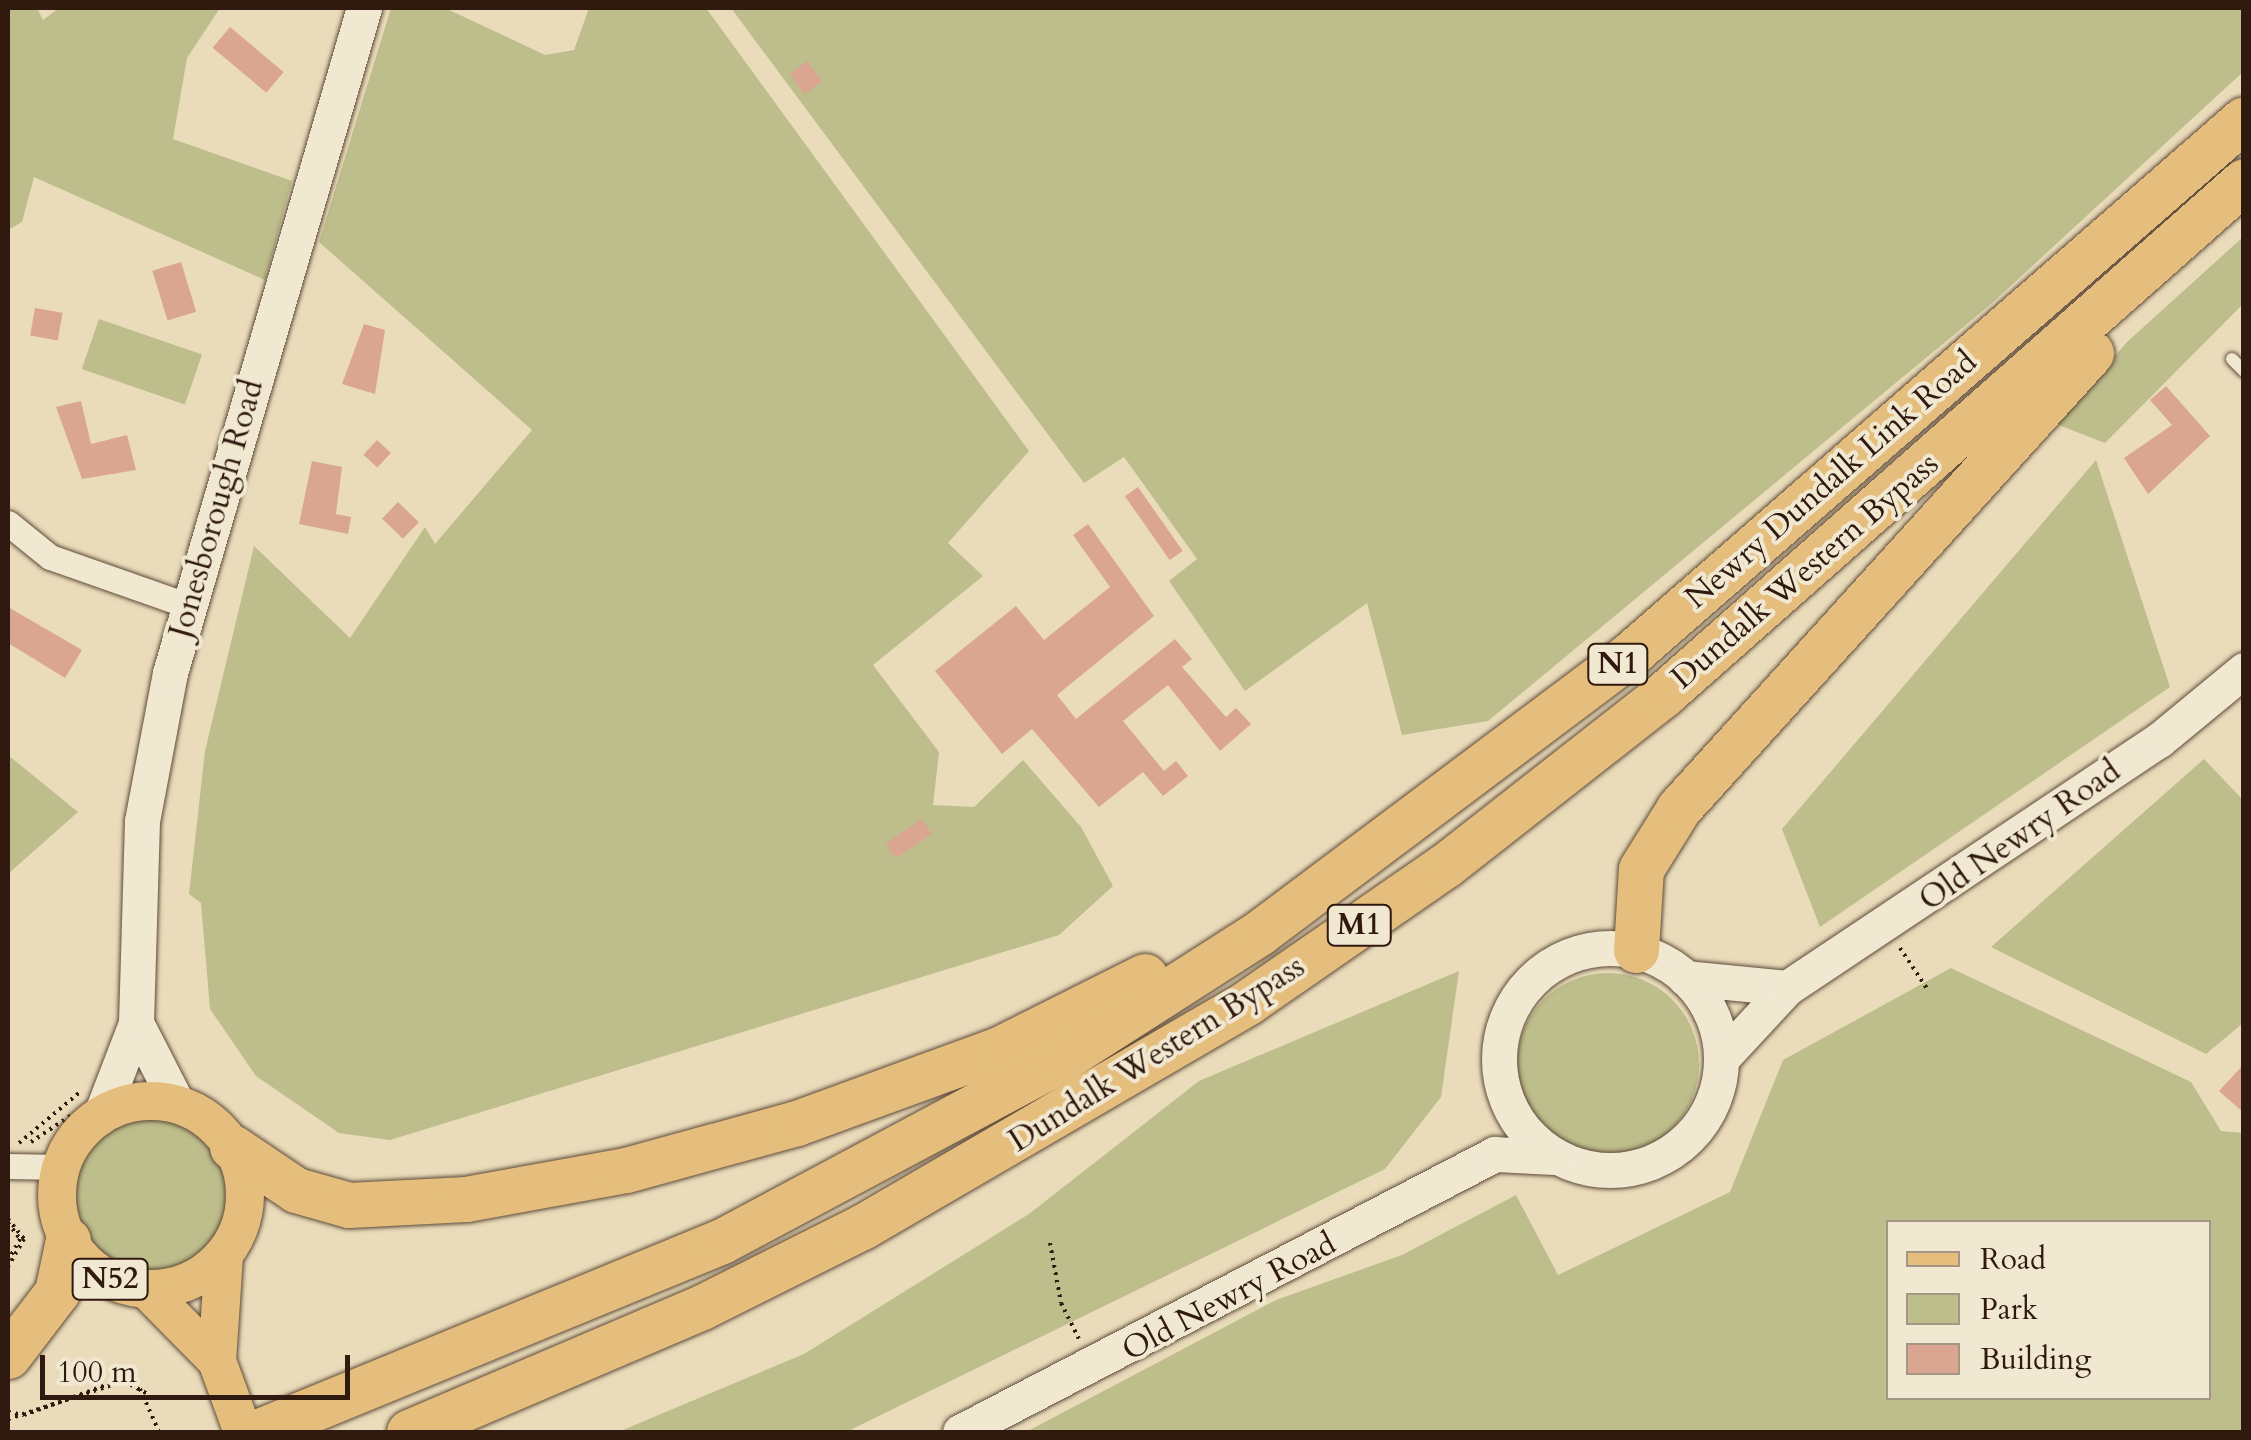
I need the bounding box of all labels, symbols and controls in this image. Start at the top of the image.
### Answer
street label: Newry Dundalk Link Road [1677,343,1985,617]
street label: Jonesborough Road [162,375,272,643]
street label: Dundalk Western Bypass [1664,445,1946,697]
road number: N1 [1586,639,1650,689]
street label: Old Newry Road [1912,752,2128,920]
road number: M1 [1326,900,1392,950]
street label: Dundalk Western Bypass [1002,947,1312,1161]
legend [1886,1220,2211,1400]
street label: Old Newry Road [1116,1225,1342,1369]
text: Road [1980,1239,2046,1280]
road number: N52 [70,1254,150,1304]
text: Park [1980,1289,2038,1330]
scale bar [45,1335,355,1397]
text: Building [1980,1339,2091,1380]
text: 100 m [57,1352,137,1393]

